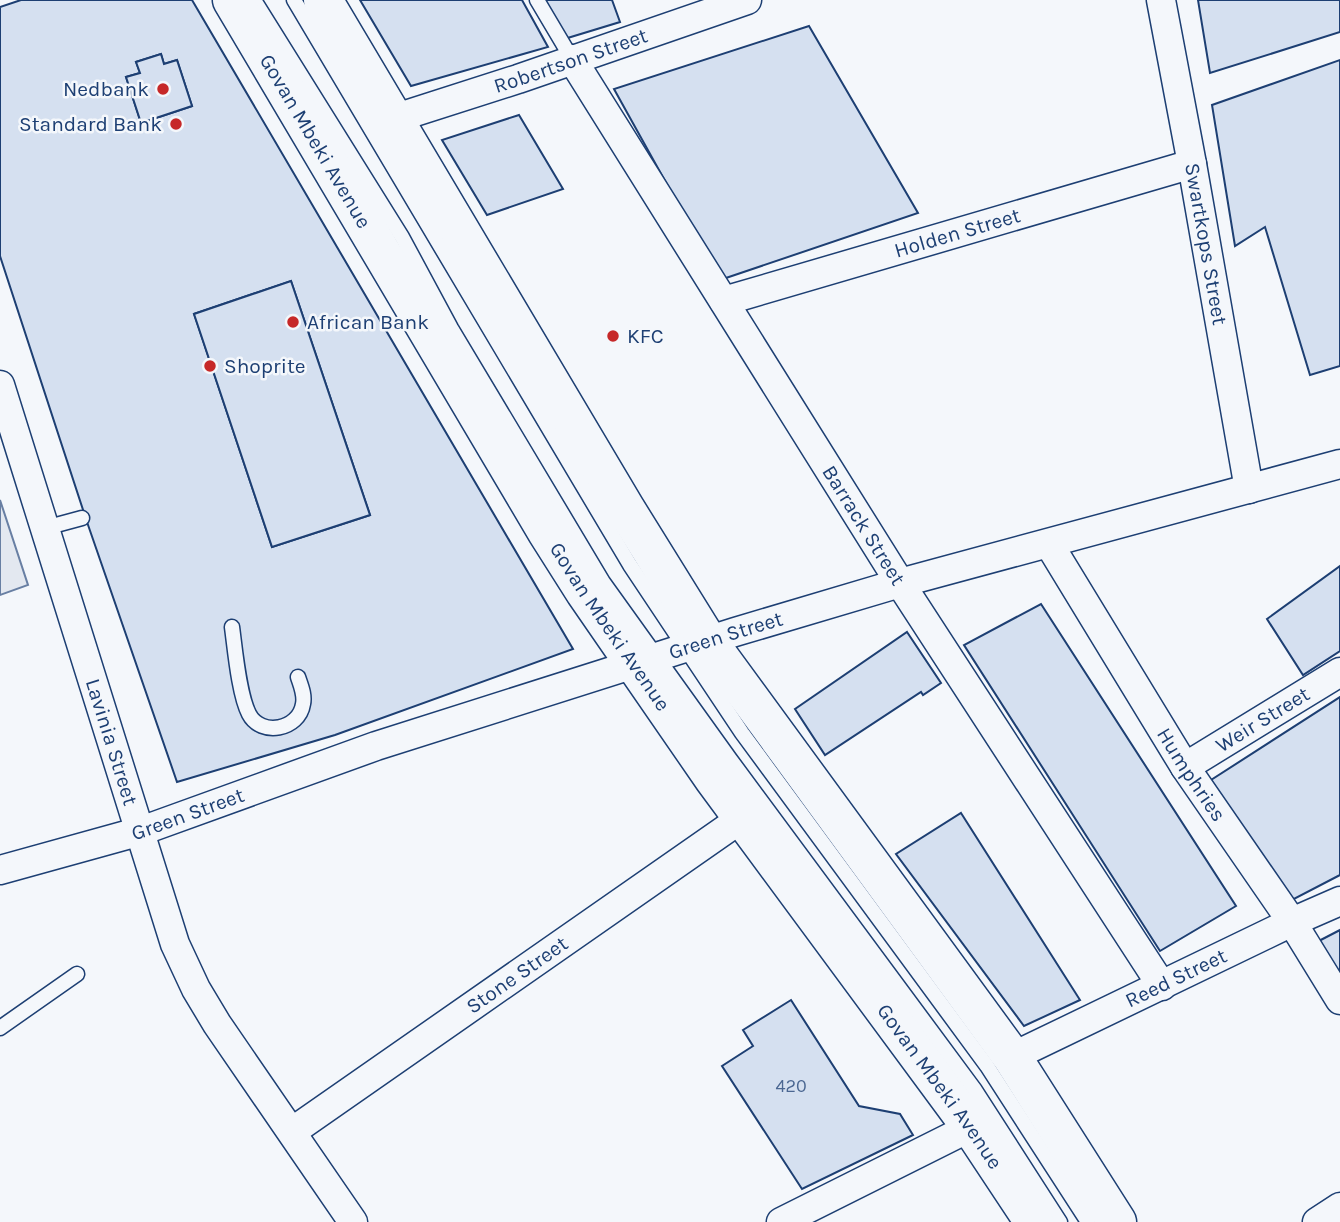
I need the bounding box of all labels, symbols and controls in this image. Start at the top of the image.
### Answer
street label: Robertson Street [491,23,651,98]
street label: Govan Mbeki Avenue [255,50,376,232]
place label: Nedbank [63,77,149,101]
marker: Nedbank [155,81,171,97]
place label: Standard Bank [19,112,162,136]
marker: Standard Bank [168,116,184,132]
street label: Swartkops Street [1180,161,1232,327]
street label: Holden Street [891,203,1023,263]
place label: African Bank [307,310,429,334]
marker: African Bank [285,314,301,330]
place label: KFC [627,324,664,348]
marker: KFC [605,328,621,344]
place label: Shoprite [224,354,306,378]
marker: Shoprite [202,358,218,374]
street label: Barrack Street [817,461,910,590]
street label: Govan Mbeki Avenue [545,538,675,716]
street label: Green Street [666,606,786,664]
street label: Lavinia Street [81,676,143,808]
street label: Weir Street [1211,682,1314,757]
street label: Humphries [1152,723,1231,826]
street label: Green Street [129,783,247,845]
street label: Stone Street [462,931,572,1019]
street label: Reed Street [1121,943,1231,1013]
street label: Govan Mbeki Avenue [872,999,1008,1174]
house number: 420 [775,1075,807,1097]

